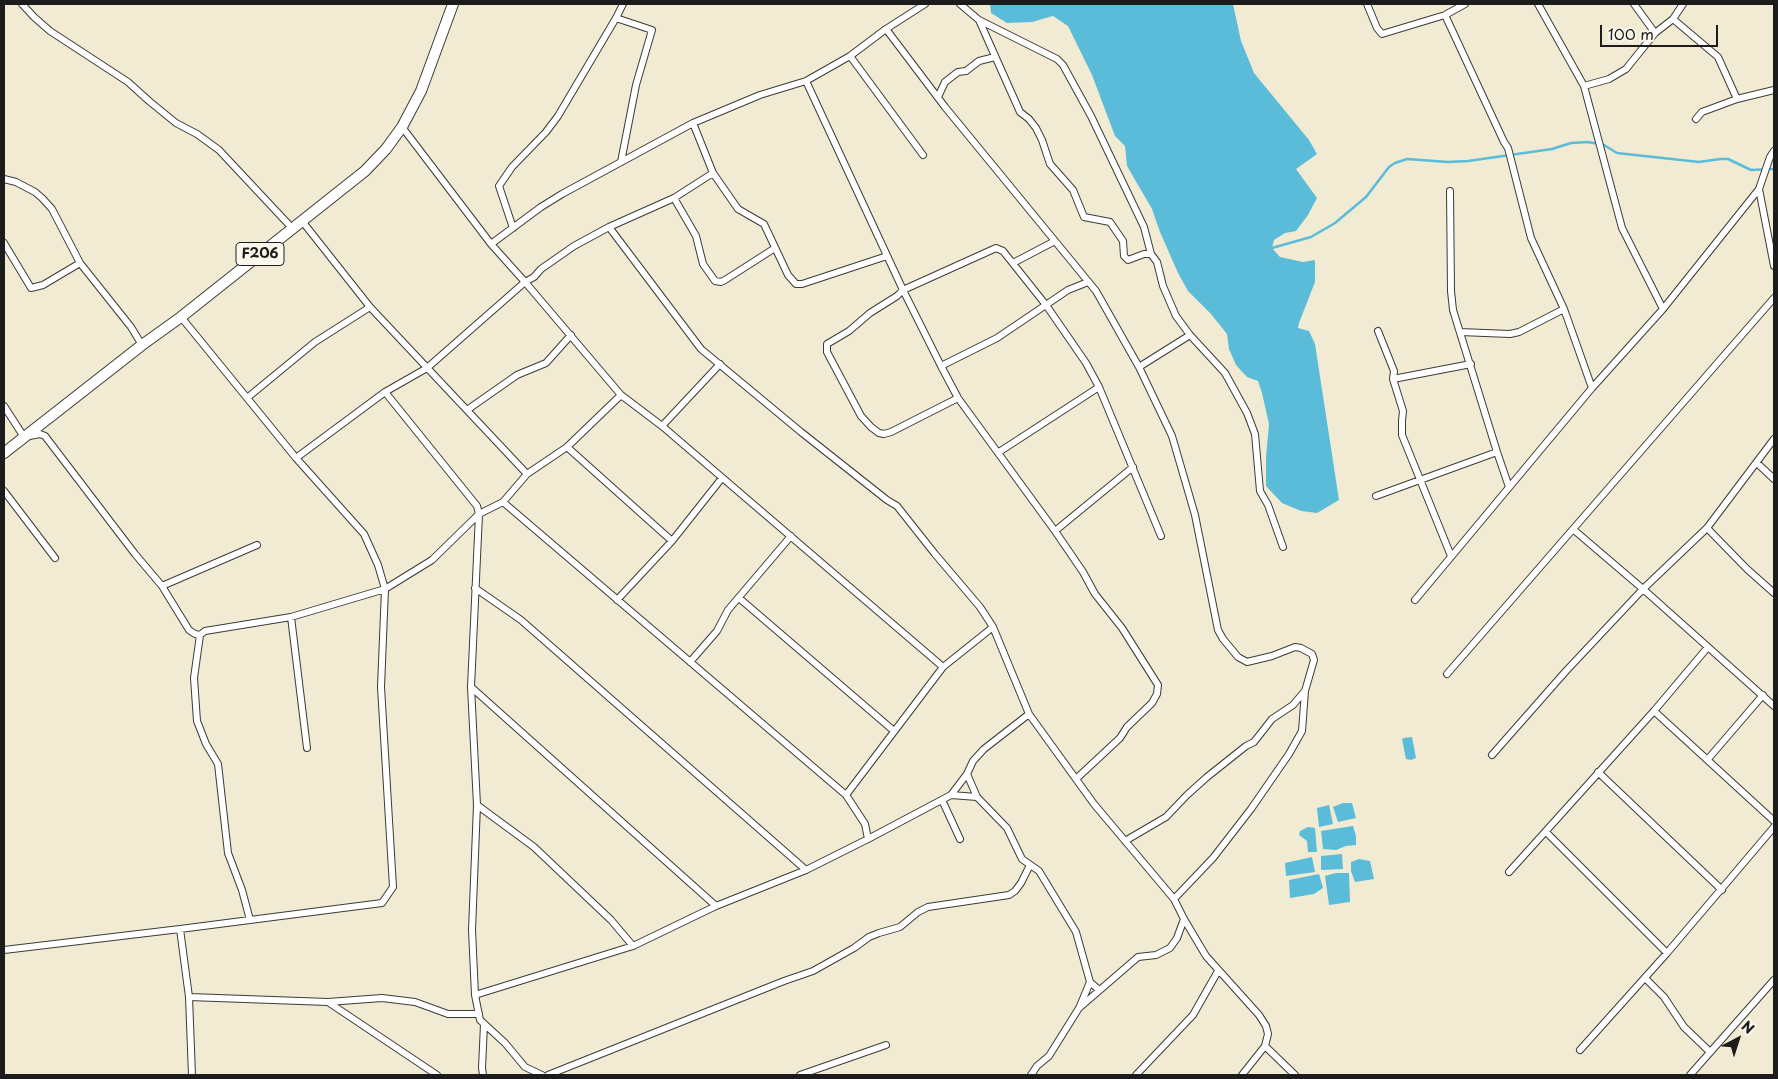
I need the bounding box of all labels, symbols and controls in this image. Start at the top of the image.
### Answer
scale bar [1603,15,1720,47]
text: 100 m [1608,22,1654,45]
road number: F206 [236,242,284,266]
north arrow [1713,1014,1763,1064]
text: N [1737,1016,1759,1039]

